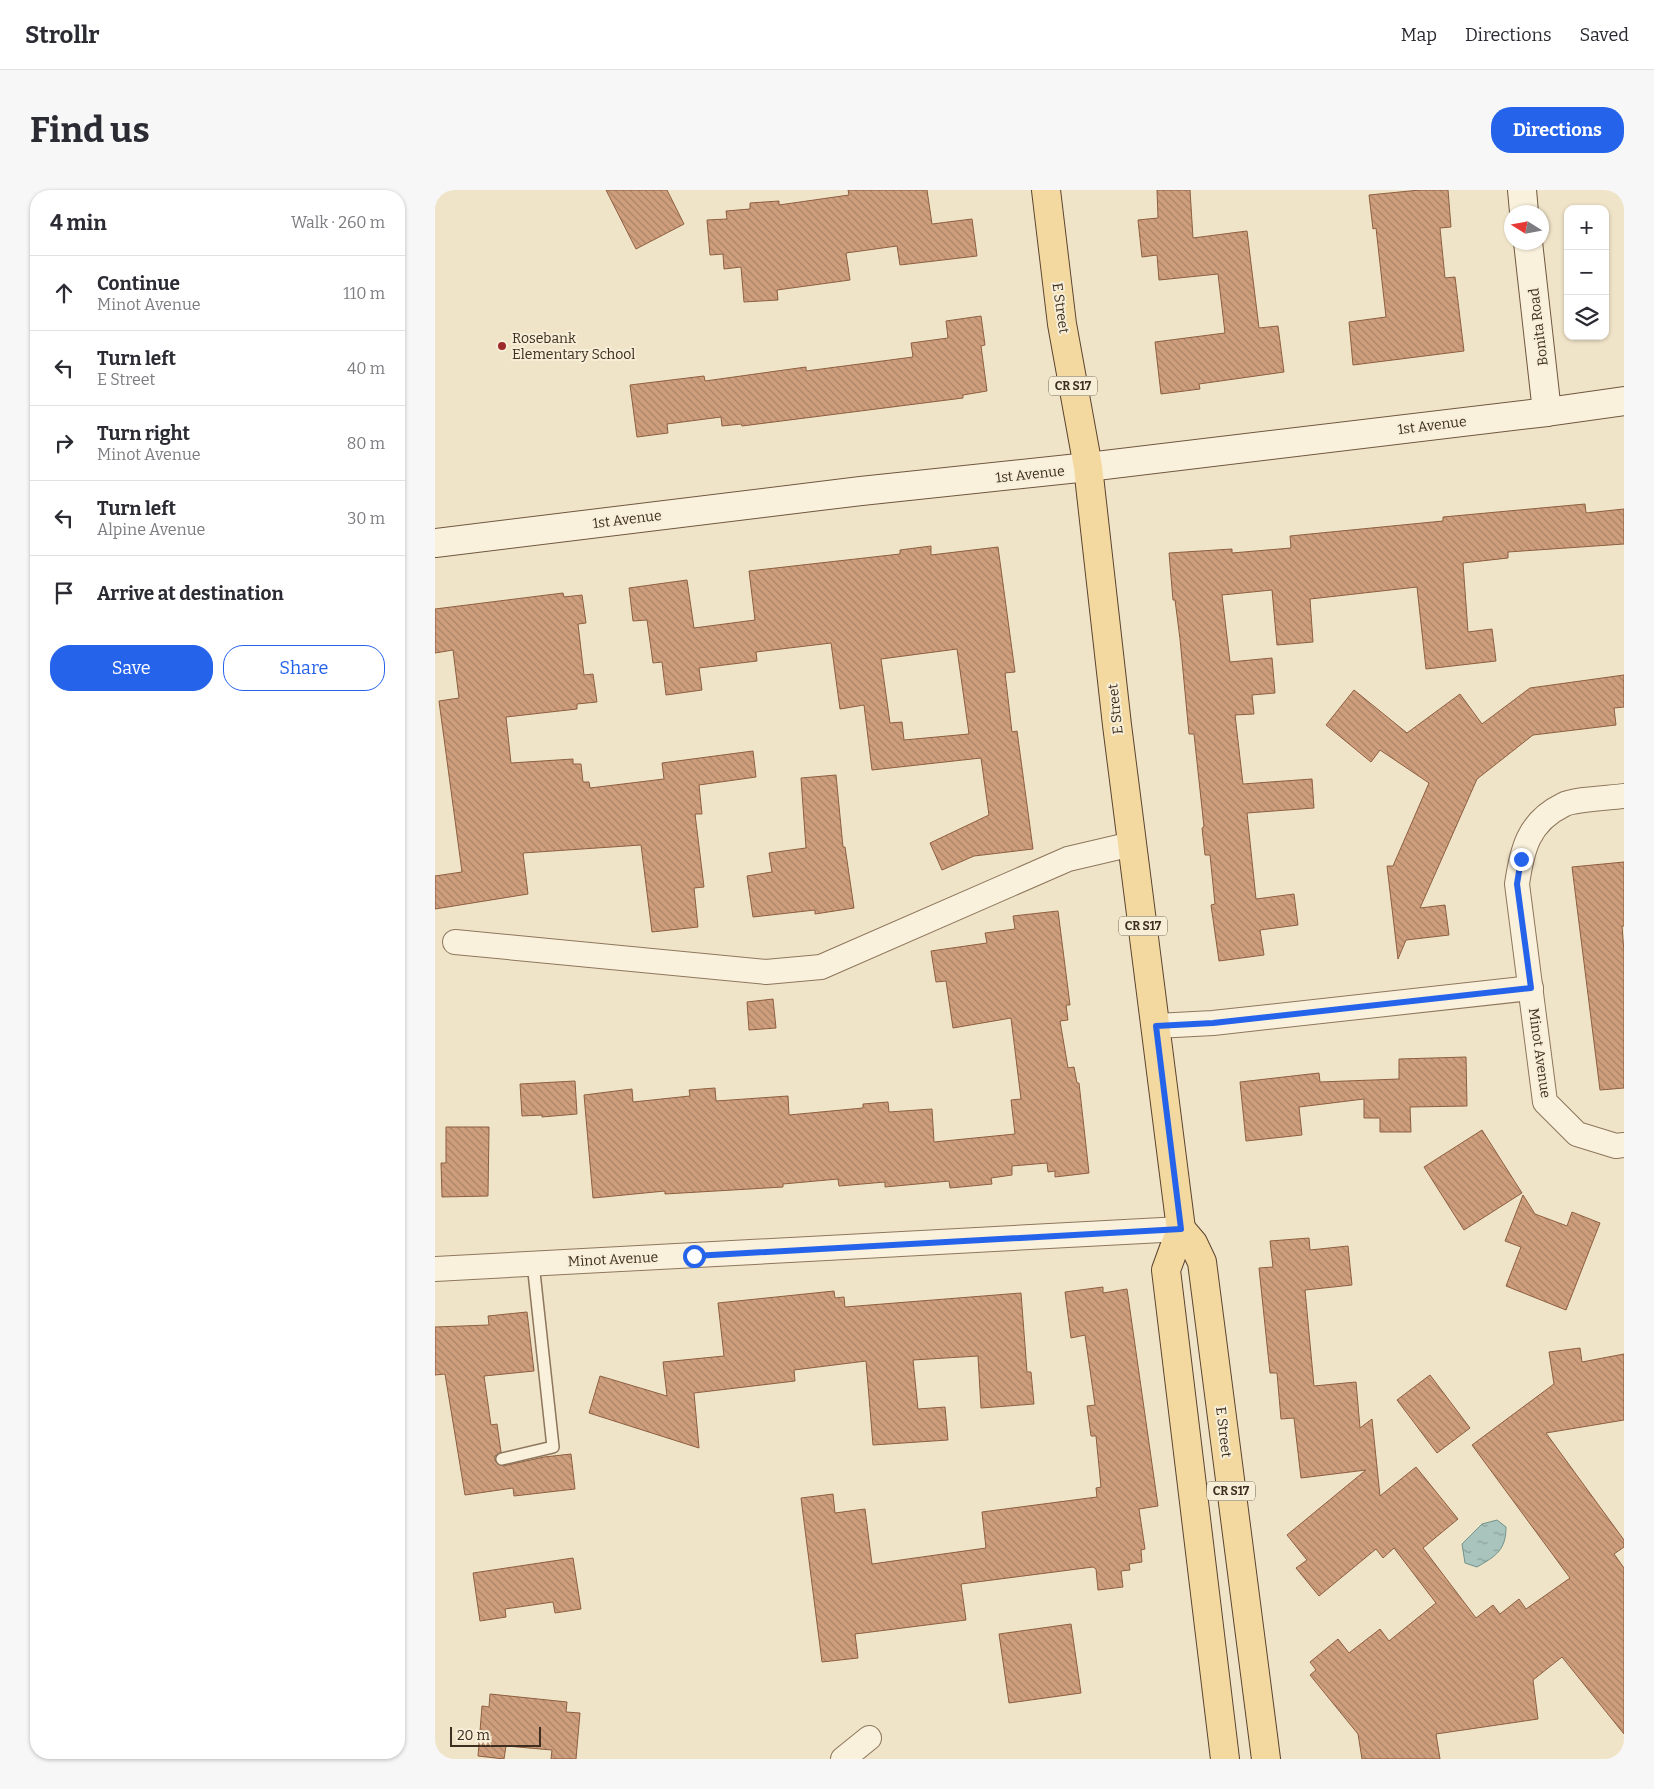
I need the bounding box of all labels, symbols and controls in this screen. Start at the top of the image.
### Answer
text: Strollr [25,21,100,49]
text: Map [1401,24,1437,46]
text: Directions [1465,24,1552,46]
text: Saved [1580,24,1629,46]
button: Directions [1491,107,1624,153]
text: Find us [30,109,150,151]
north arrow [1504,205,1549,250]
map controls [1564,205,1609,340]
button: + [1564,205,1609,250]
text: 4 min [50,210,107,236]
text: Walk · 260 m [291,213,385,232]
button: − [1564,250,1609,295]
text: Continue [97,272,180,295]
icon: ahead [50,279,78,307]
street label: E Street [1049,282,1072,335]
text: 110 m [343,284,385,303]
street label: Bonita Road [1525,287,1552,367]
text: Minot Avenue [97,295,201,314]
button: layers [1564,295,1609,340]
place label: Rosebank Elementary School [512,330,635,363]
marker: Rosebank Elementary School [496,340,508,352]
text: Turn left [97,347,176,370]
icon: left [50,354,78,382]
text: 40 m [347,359,385,378]
text: E Street [97,370,155,389]
road number: CR S17 [1049,377,1097,396]
street label: 1st Avenue [1397,413,1468,438]
text: Turn right [97,422,190,445]
icon: right [50,429,78,457]
text: 80 m [347,434,385,453]
text: Minot Avenue [97,445,201,464]
street label: 1st Avenue [995,462,1065,487]
text: Turn left [97,497,176,520]
icon: left [50,504,78,532]
street label: 1st Avenue [592,507,663,532]
text: 30 m [347,509,385,528]
text: Alpine Avenue [97,520,205,539]
icon: arrive [50,579,78,607]
text: Arrive at destination [97,582,284,605]
button: Save [50,645,213,691]
button: Share [223,645,385,691]
street label: E Street [1104,683,1127,735]
route end [1510,848,1533,871]
road number: CR S17 [1119,916,1167,936]
street label: Minot Avenue [1525,1007,1554,1099]
route start [683,1245,706,1268]
street label: Minot Avenue [567,1249,659,1270]
street label: E Street [1212,1406,1235,1458]
road number: CR S17 [1207,1482,1255,1500]
scale bar [450,1724,541,1747]
text: 20 m [457,1727,490,1744]

